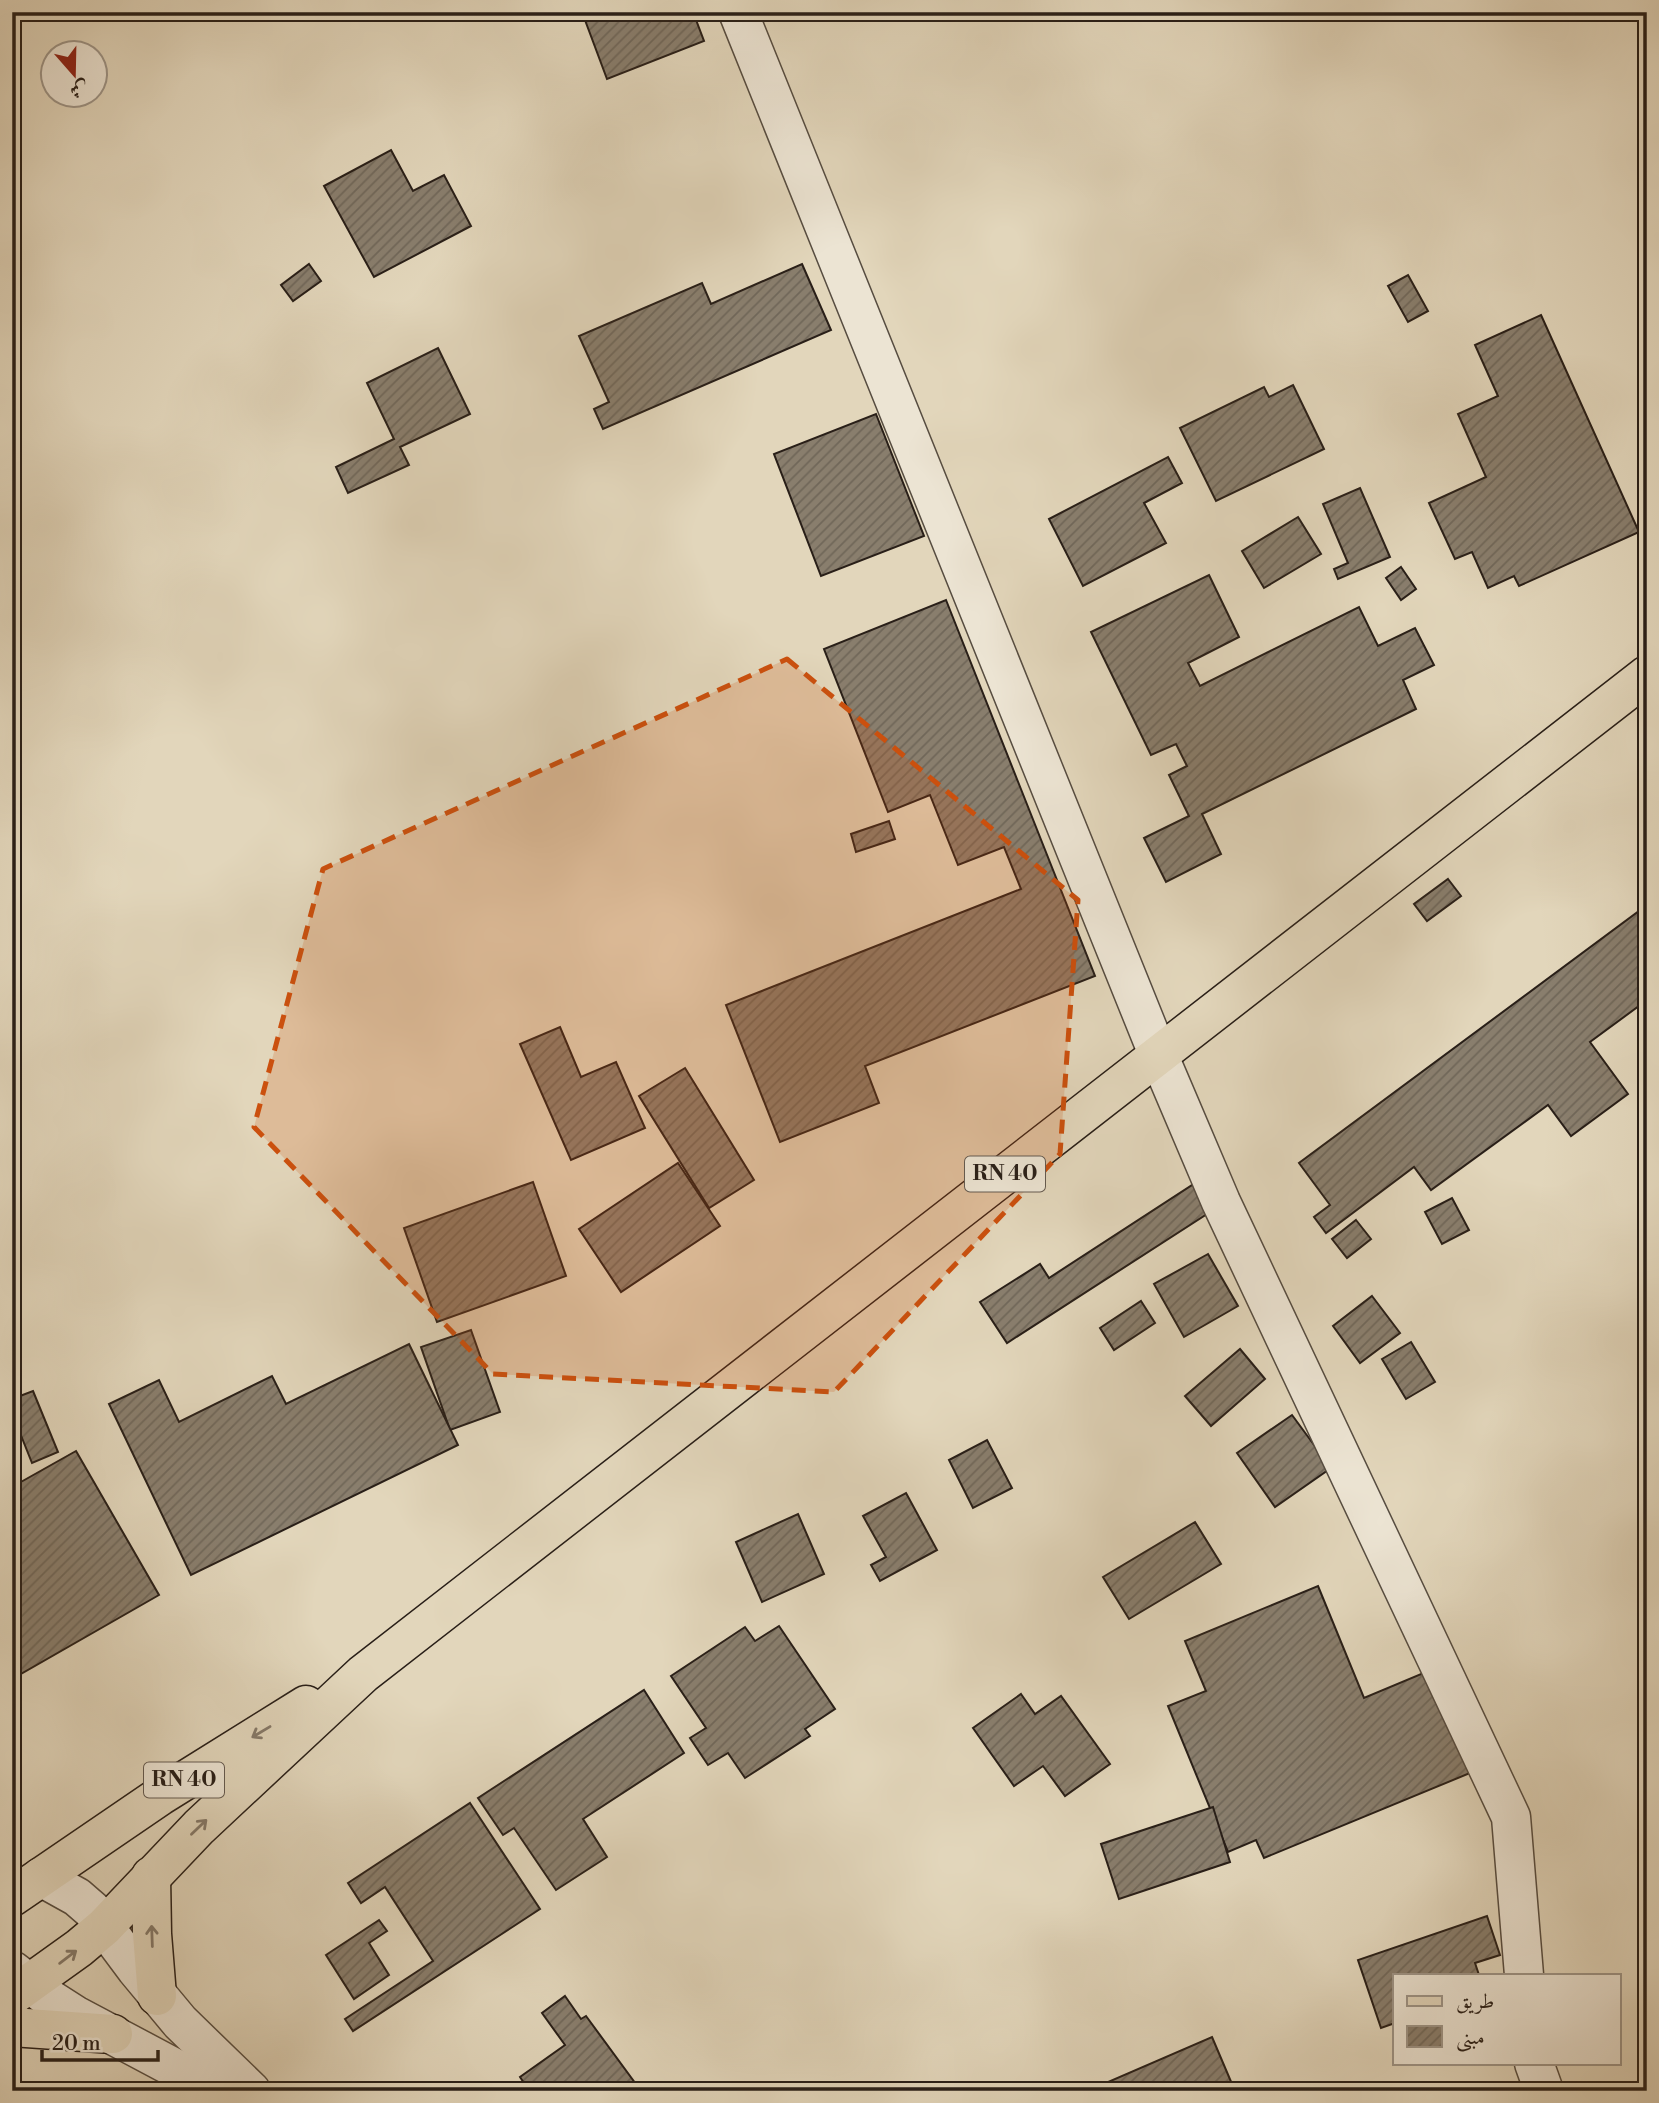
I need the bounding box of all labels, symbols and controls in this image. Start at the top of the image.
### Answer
north arrow [38,38,108,108]
text: ش [67,75,92,104]
road number: RN 40 [965,1156,1045,1192]
one-way arrow [252,1725,272,1739]
road number: RN 40 [144,1762,224,1798]
one-way arrow [190,1819,207,1836]
one-way arrow [146,1925,159,1948]
one-way arrow [58,1949,77,1964]
legend [1393,1974,1620,2064]
text: طريق [1456,1989,1494,2015]
scale bar [42,2019,158,2063]
text: مبنى [1456,2025,1485,2052]
text: 20 m [52,2031,101,2057]

